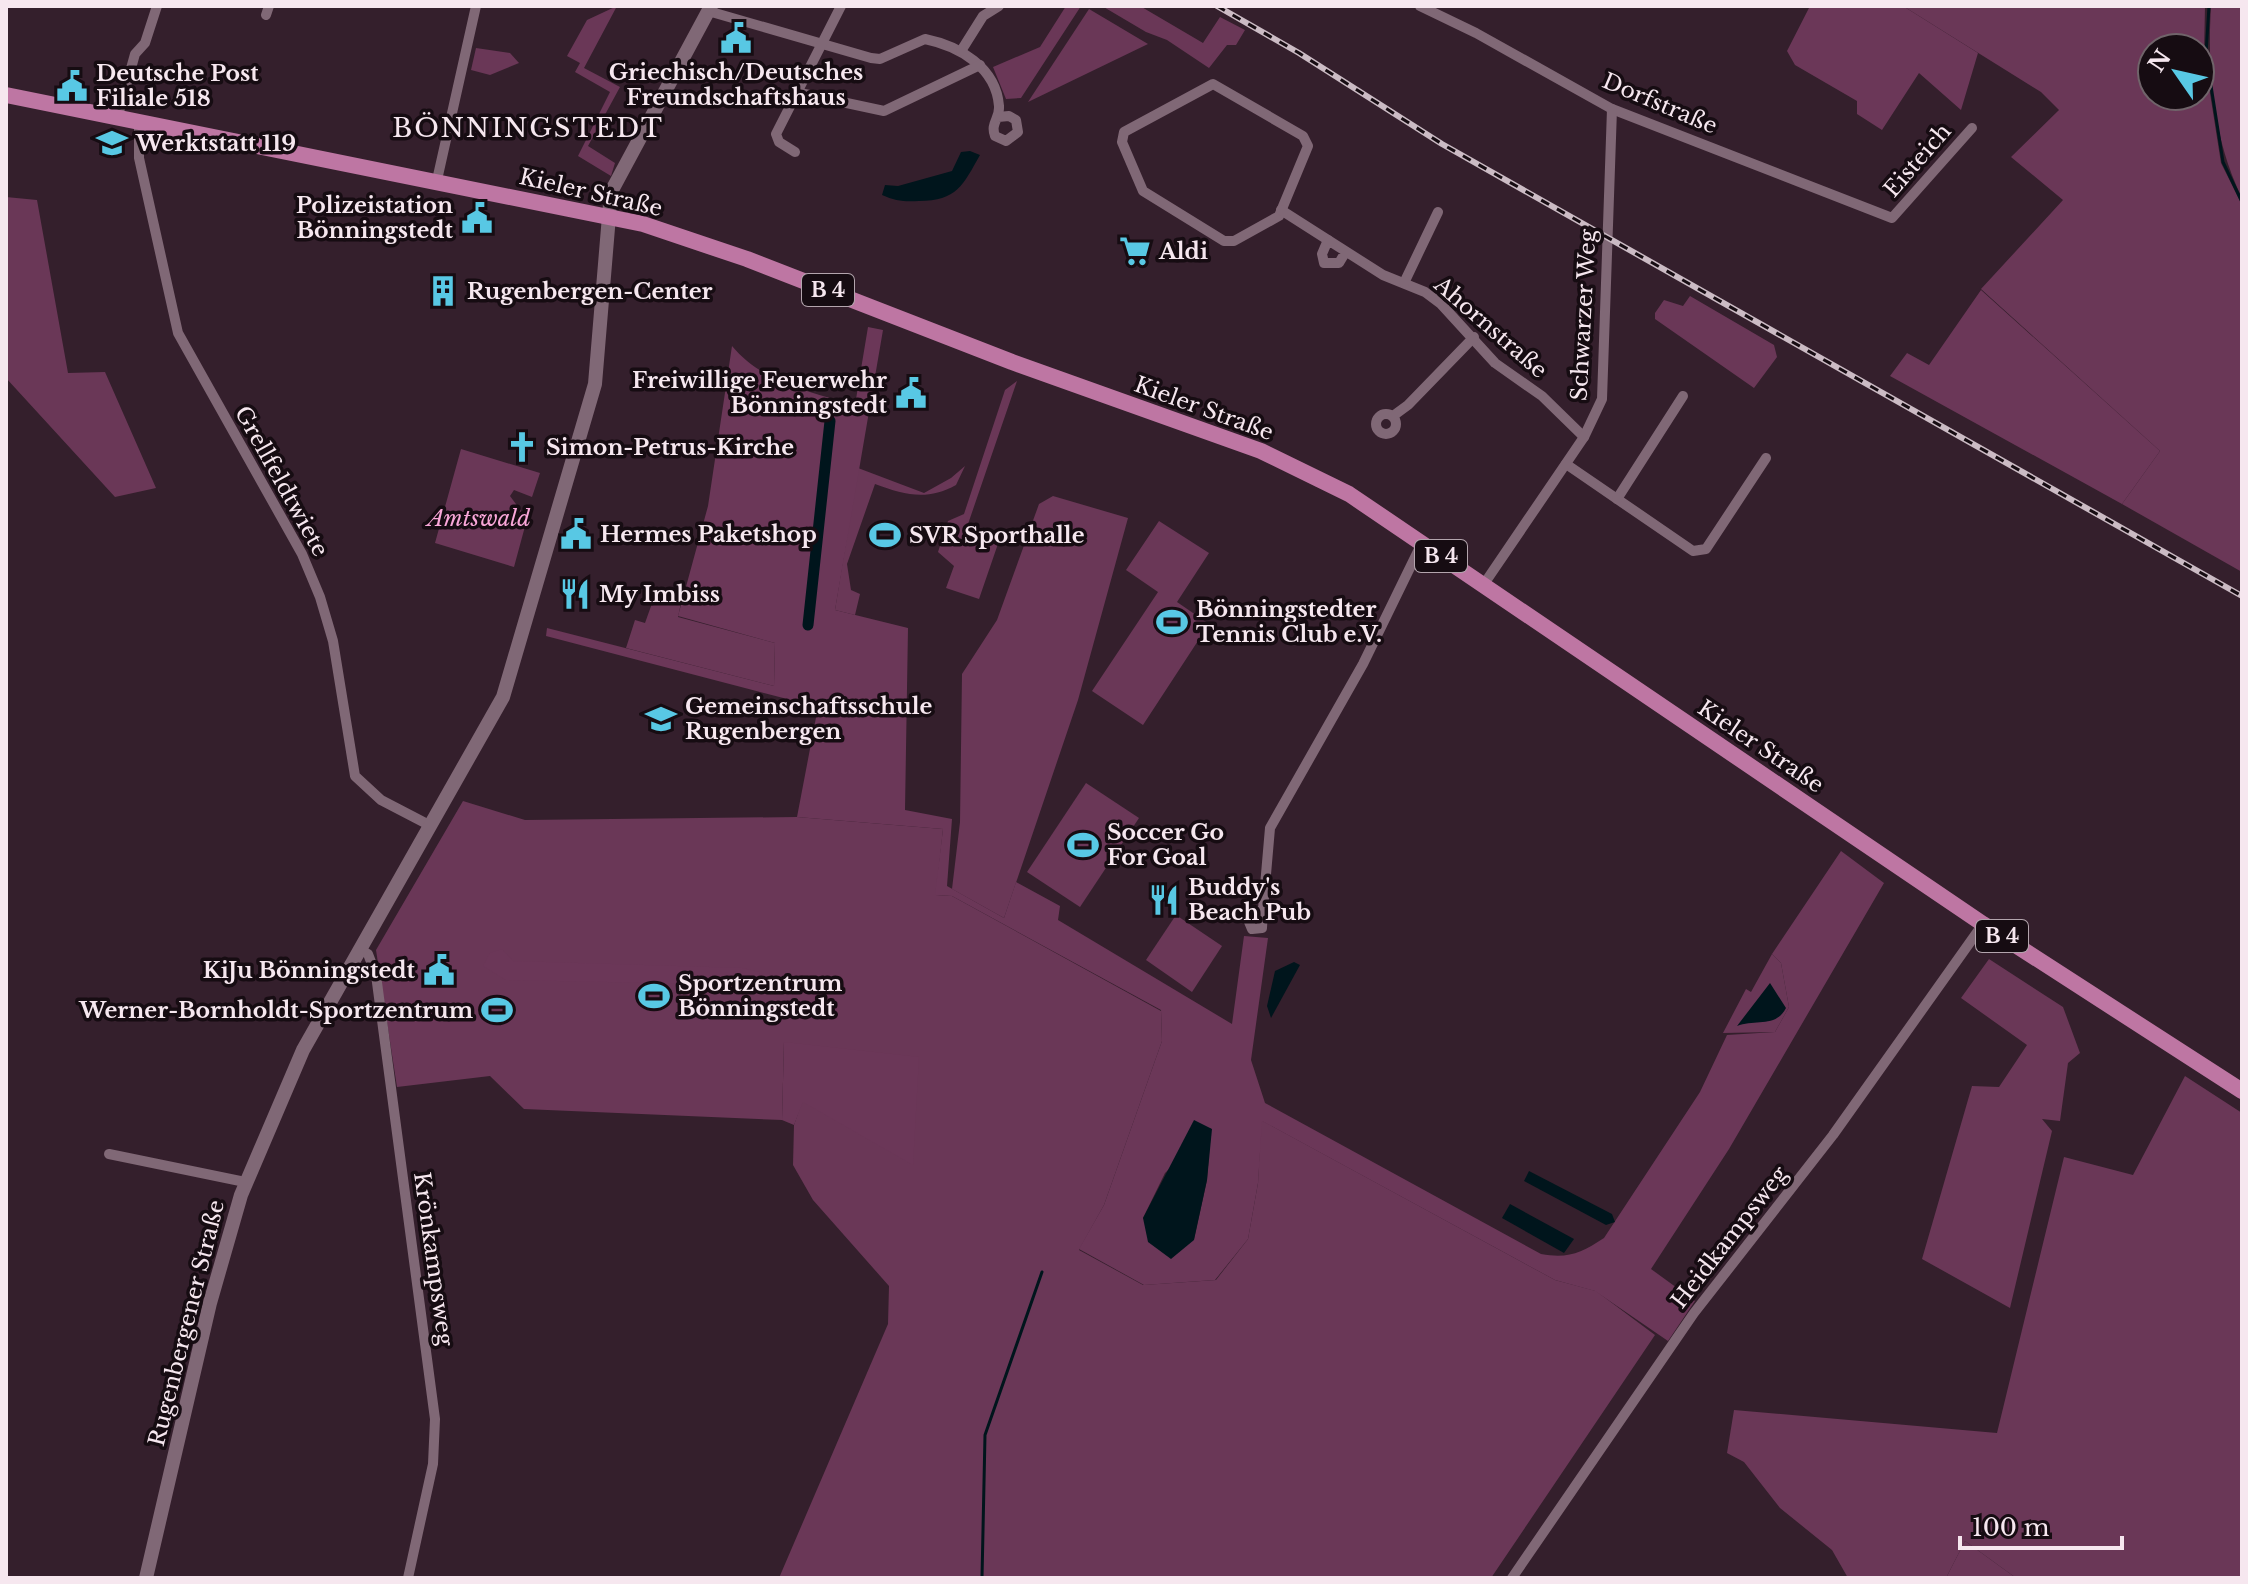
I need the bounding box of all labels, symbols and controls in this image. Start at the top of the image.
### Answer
public building icon: Griechisch/Deutsches Freundschaftshaus [719,21,753,55]
north arrow [2136,32,2216,112]
text: N [2143,45,2177,77]
place label: Griechisch/Deutsches Freundschaftshaus [609,59,863,111]
place label: Deutsche Post Filiale 518 [96,60,259,112]
street label: Dorfstraße [1598,67,1721,140]
public building icon: Deutsche Post Filiale 518 [55,69,89,103]
district label: BÖNNINGSTEDT [392,112,664,144]
street label: Eisteich [1878,118,1957,203]
school or university icon: Werktstatt 119 [95,126,129,160]
place label: Werktstatt 119 [135,130,296,157]
street label: Kieler Straße [517,163,665,222]
place label: Polizeistation Bönningstedt [296,192,454,244]
public building icon: Polizeistation Bönningstedt [460,201,494,235]
street label: Schwarzer Weg [1566,228,1602,402]
supermarket icon: Aldi [1118,234,1152,268]
place label: Aldi [1158,238,1208,265]
street label: Ahornstraße [1428,270,1553,384]
building icon: Rugenbergen-Center [426,274,460,308]
road number: B 4 [802,274,854,306]
place label: Rugenbergen-Center [467,278,713,305]
place label: Freiwillige Feuerwehr Bönningstedt [632,367,888,419]
street label: Kieler Straße [1131,371,1277,446]
public building icon: Freiwillige Feuerwehr Bönningstedt [894,376,928,410]
street label: Grellfeldtwiete [229,401,334,561]
church icon: Simon-Petrus-Kirche [505,430,539,464]
place label: Simon-Petrus-Kirche [546,434,794,461]
park label: Amtswald [425,505,531,532]
public building icon: Hermes Paketshop [559,517,593,551]
sports icon: SVR Sporthalle [868,518,902,552]
place label: Hermes Paketshop [600,521,817,548]
place label: SVR Sporthalle [909,522,1085,549]
road number: B 4 [1415,540,1467,572]
restaurant icon: My Imbiss [558,577,592,611]
place label: My Imbiss [599,581,720,608]
place label: Bönningstedter Tennis Club e.V. [1196,596,1382,648]
sports icon: Bönningstedter Tennis Club e.V. [1155,605,1189,639]
place label: Gemeinschaftsschule Rugenbergen [685,693,932,745]
street label: Kieler Straße [1693,694,1829,798]
school or university icon: Gemeinschaftsschule Rugenbergen [644,702,678,736]
place label: Soccer Go For Goal [1107,819,1224,871]
sports icon: Soccer Go For Goal [1066,828,1100,862]
place label: Buddy's Beach Pub [1188,874,1311,926]
restaurant icon: Buddy's Beach Pub [1147,883,1181,917]
road number: B 4 [1976,920,2028,952]
public building icon: KiJu Bönningstedt [422,953,456,987]
place label: KiJu Bönningstedt [203,957,416,984]
place label: Sportzentrum Bönningstedt [678,970,842,1022]
sports icon: Sportzentrum Bönningstedt [637,979,671,1013]
sports icon: Werner-Bornholdt-Sportzentrum [480,993,514,1027]
place label: Werner-Bornholdt-Sportzentrum [78,997,473,1024]
street label: Heidkampsweg [1665,1160,1794,1314]
street label: Krönkampsweg [408,1170,459,1349]
street label: Rugenbergener Straße [143,1197,230,1449]
scale bar [1960,1500,2122,1550]
text: 100 m [1972,1513,2050,1542]

